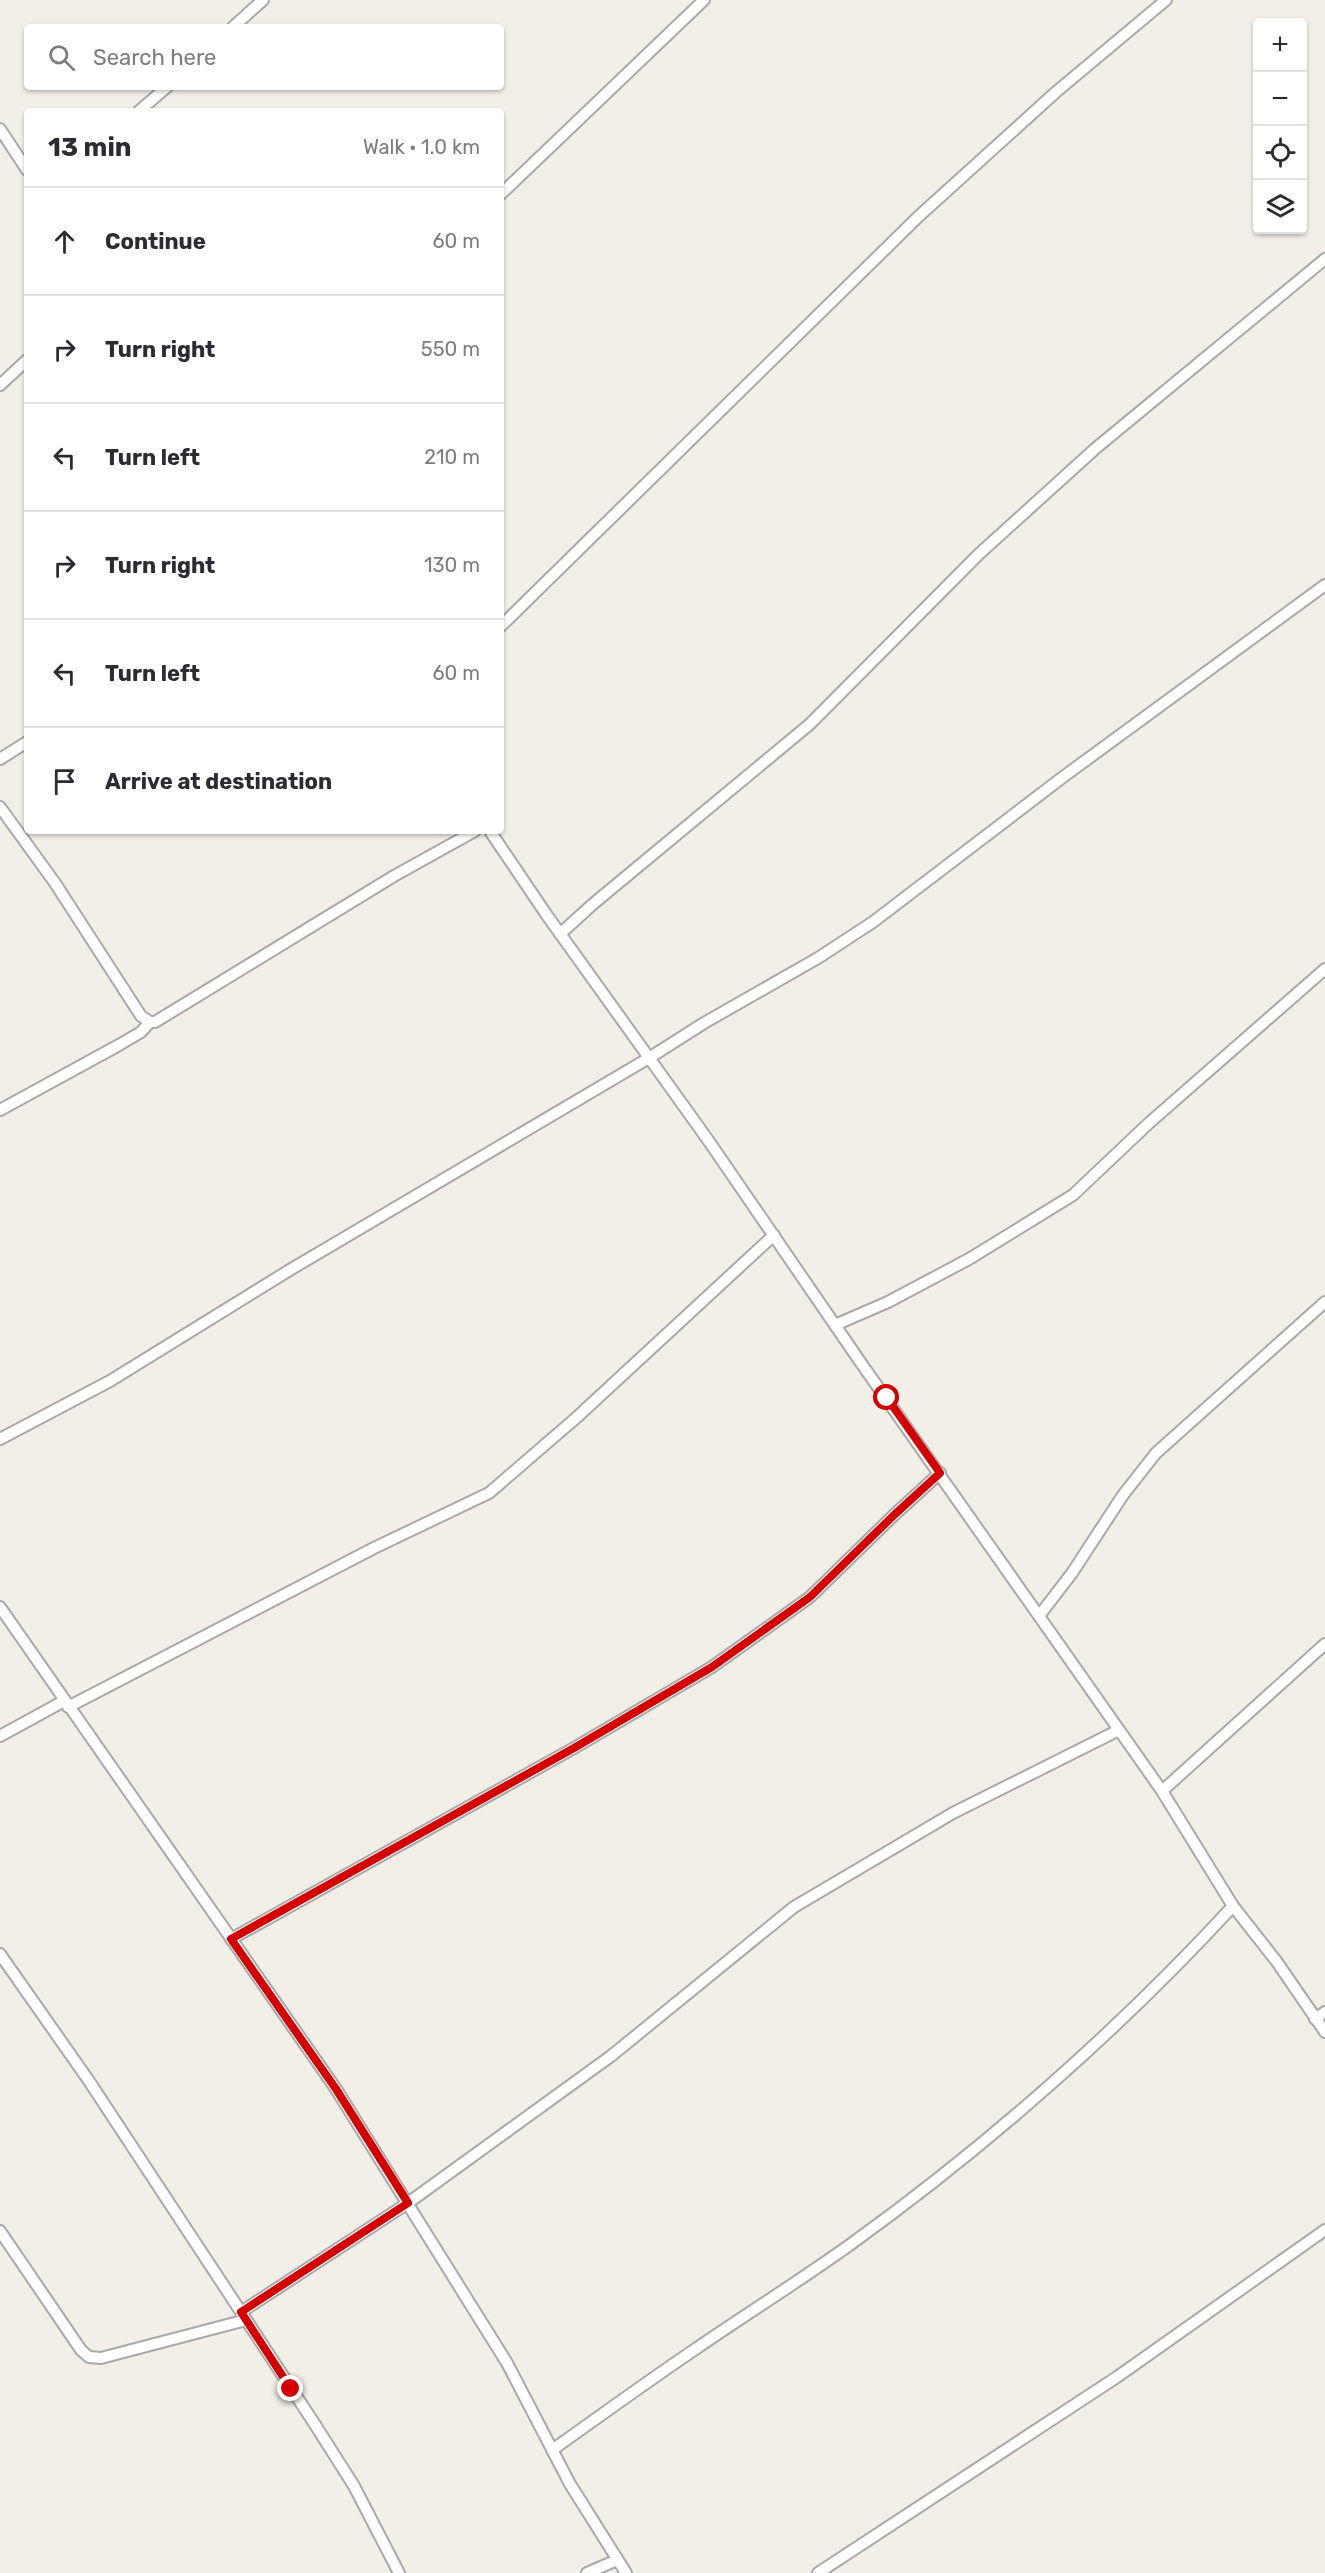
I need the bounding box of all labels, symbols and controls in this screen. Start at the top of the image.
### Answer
map controls [1253,18,1307,234]
button: + [1253,18,1307,72]
search box [24,24,504,90]
icon: search [45,41,78,74]
text: Search here [93,44,216,71]
button: − [1253,72,1307,126]
button: locate [1253,126,1307,180]
text: 13 min [48,132,132,163]
text: Walk · 1.0 km [363,135,480,159]
button: layers [1253,180,1307,234]
icon: ahead [48,225,81,258]
text: Continue [105,228,206,255]
text: 60 m [433,229,480,253]
icon: right [48,333,81,366]
text: Turn right [105,336,215,363]
text: 550 m [421,337,480,361]
icon: left [48,441,81,474]
text: Turn left [105,444,200,471]
text: 210 m [424,445,480,469]
icon: right [48,549,81,582]
text: Turn right [105,552,215,579]
text: 130 m [424,553,480,577]
icon: left [48,657,81,690]
text: Turn left [105,660,200,687]
text: 60 m [433,661,480,685]
icon: arrive [48,765,81,798]
text: Arrive at destination [105,768,332,795]
route start [873,1384,899,1410]
route end [277,2375,303,2401]

